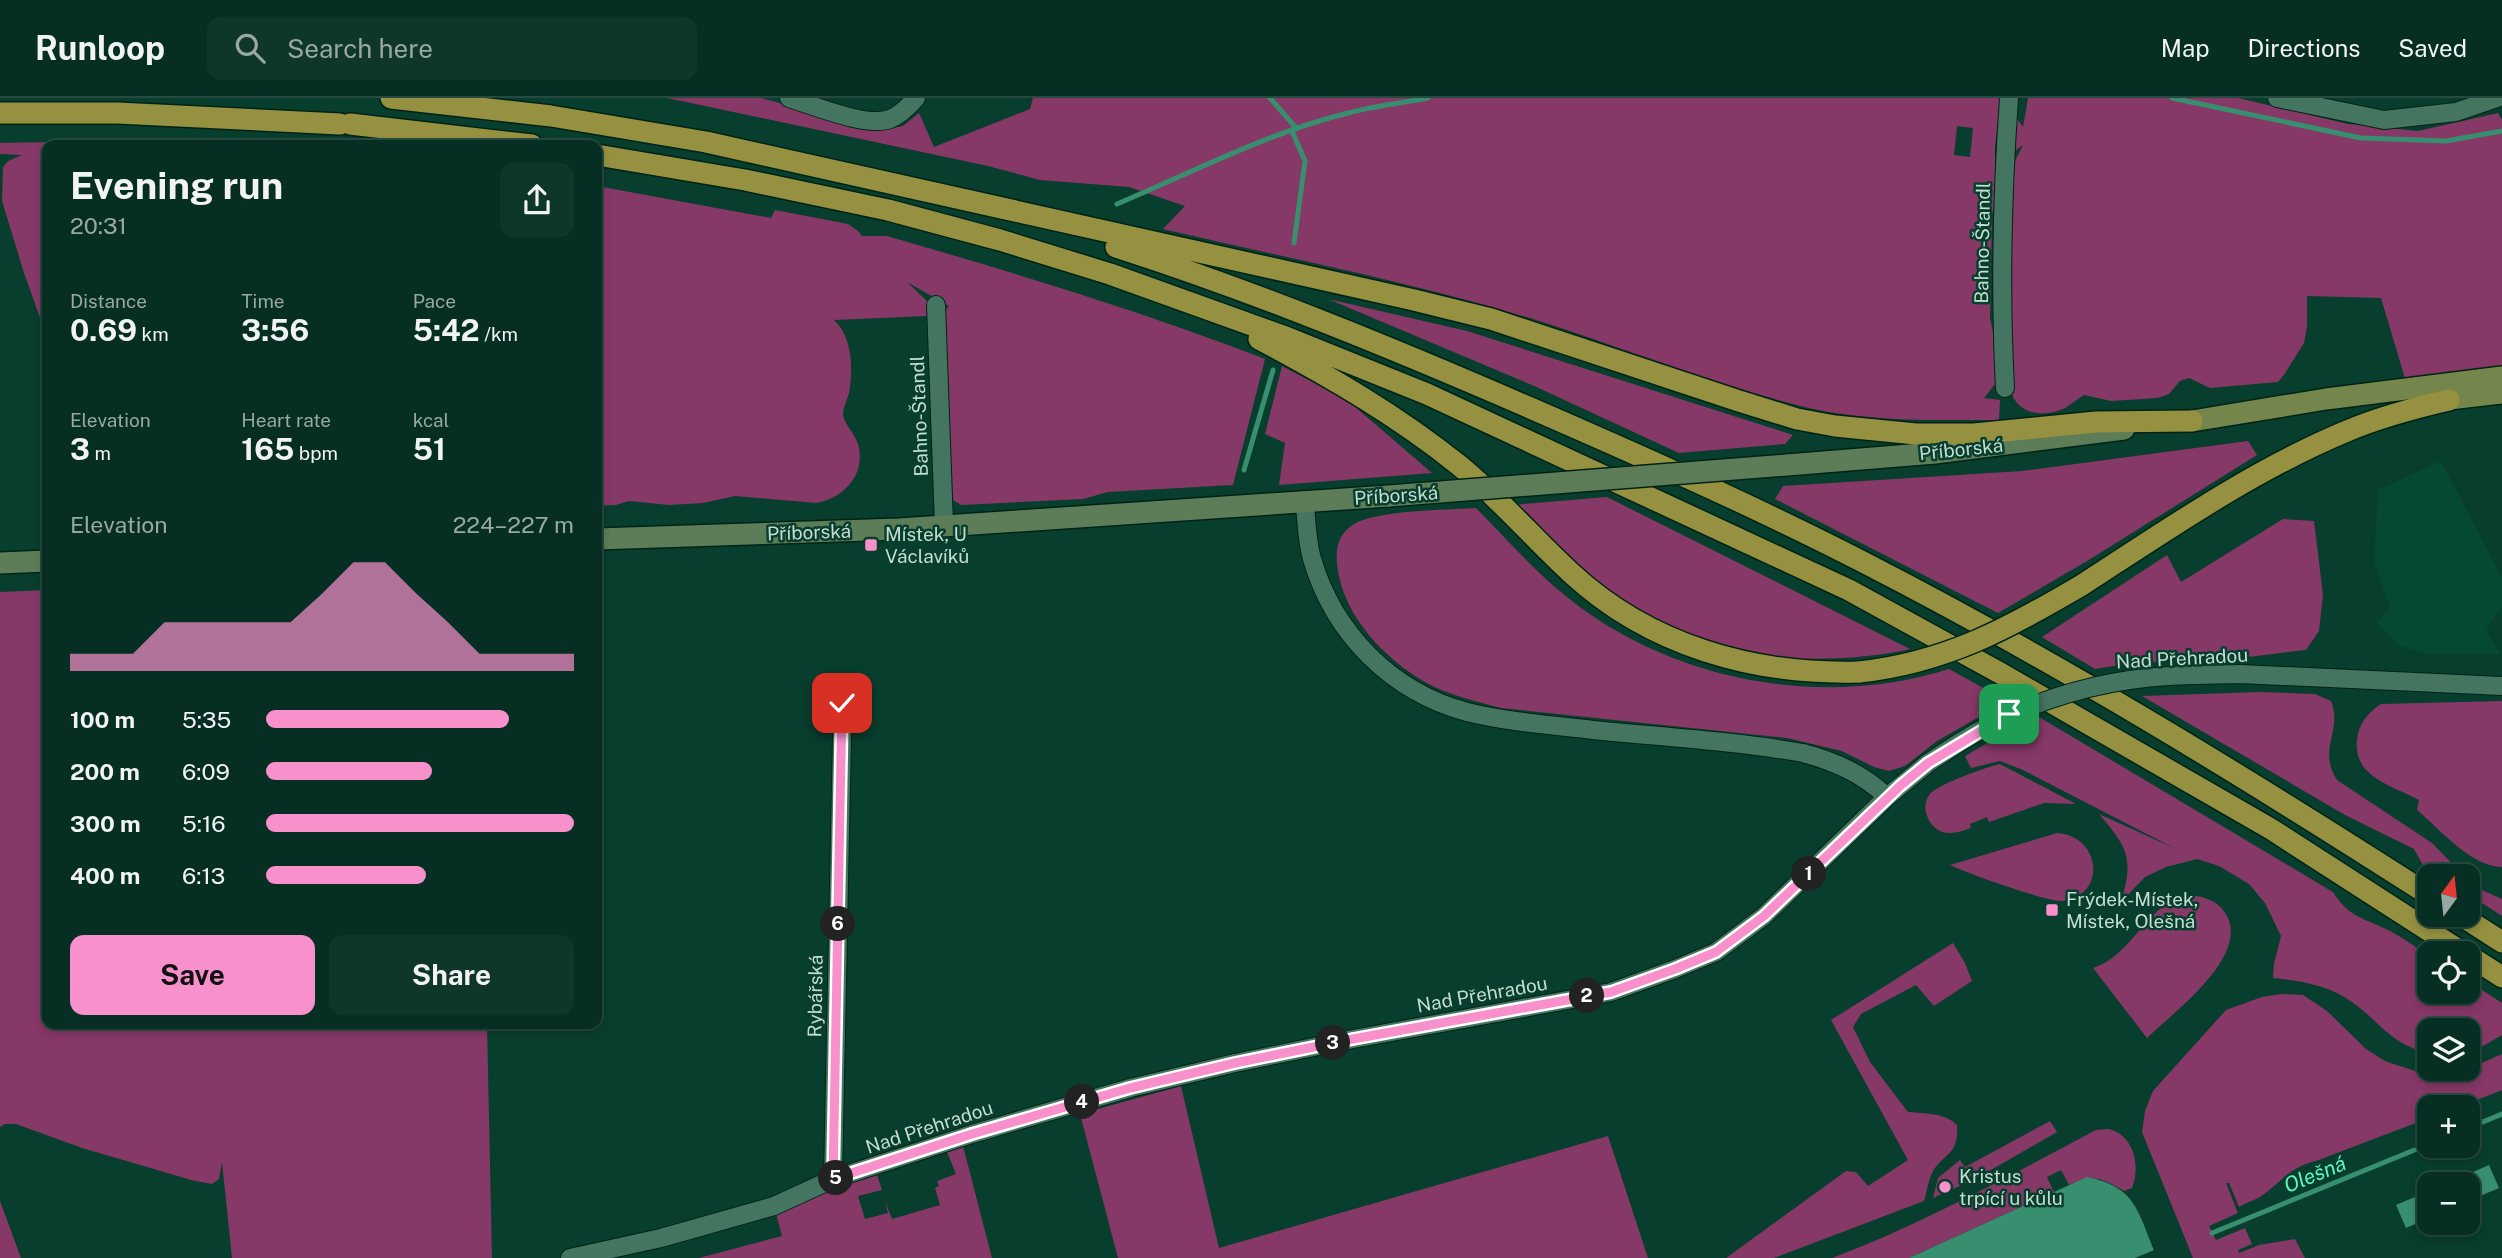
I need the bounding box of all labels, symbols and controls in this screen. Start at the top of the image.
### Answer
search box [207,17,697,80]
text: Runloop [35,29,165,67]
icon: search [231,29,269,67]
text: Search here [287,33,433,64]
text: Map [2161,34,2210,62]
text: Directions [2248,34,2360,62]
text: Saved [2398,34,2467,62]
text: Evening run [70,163,283,208]
button: share [500,163,574,237]
street label: Bahno-Štandl [1970,182,1994,304]
text: 20:31 [70,212,127,239]
text: Distance [70,290,147,312]
text: Time [241,290,285,312]
text: Pace [413,290,456,312]
text: 0.69 [70,312,137,348]
text: 3:56 [241,312,309,348]
text: 5:42 [413,312,480,348]
text: km [137,323,169,345]
text: /km [480,323,518,345]
street label: Bahno-Štandl [906,355,932,477]
text: Elevation [70,409,151,431]
text: Heart rate [241,409,331,431]
text: kcal [413,409,449,431]
text: 3 [70,431,90,467]
text: 165 [241,431,294,467]
text: 51 [413,431,446,467]
street label: Příborská [1918,434,2004,464]
text: m [90,442,111,464]
text: bpm [294,442,338,464]
street label: Příborská [1353,481,1439,509]
text: Elevation [70,511,168,538]
text: 224–227 m [453,511,574,538]
street label: Příborská [767,520,851,544]
place label: Místek, U Václavíků [885,523,969,567]
marker: Místek, U Václavíků [863,537,879,553]
street label: Nad Přehradou [2115,644,2249,672]
pin [812,673,872,733]
icon: check [823,684,861,722]
pin [1979,684,2039,744]
icon: arrive [1990,695,2028,733]
text: 100 m [70,706,135,733]
text: 5:35 [182,706,231,733]
text: 200 m [70,758,140,785]
text: 6:09 [182,758,230,785]
text: 300 m [70,810,141,837]
text: 5:16 [182,810,226,837]
pin: 1 [1792,856,1826,892]
text: 400 m [70,862,140,889]
text: 6:13 [182,862,225,889]
text: 1 [1804,862,1813,884]
north arrow [2417,864,2480,928]
map controls [2417,864,2480,1235]
place label: Frýdek-Místek, Místek, Olešná [2066,888,2198,932]
marker: Frýdek-Místek, Místek, Olešná [2044,902,2060,918]
pin: 6 [820,906,856,942]
text: 6 [831,912,844,934]
button: Save [70,935,315,1015]
button: Share [329,935,574,1015]
button: locate [2417,941,2480,1004]
street label: Rybářská [803,954,827,1038]
street label: Nad Přehradou [1415,972,1549,1016]
pin: 2 [1570,978,1604,1014]
text: 2 [1580,984,1593,1006]
button: layers [2417,1018,2480,1081]
pin: 3 [1316,1026,1350,1060]
text: 3 [1326,1031,1339,1053]
pin: 4 [1064,1084,1100,1119]
text: 4 [1075,1090,1088,1112]
button: + [2417,1095,2480,1158]
street label: Nad Přehradou [863,1096,995,1158]
water label: Olešná [2280,1150,2350,1198]
pin: 5 [818,1160,854,1196]
place label: Kristus trpící u kůlu [1959,1165,2063,1209]
text: 5 [829,1166,842,1188]
button: − [2417,1172,2480,1235]
marker: Kristus trpící u kůlu [1937,1179,1953,1195]

